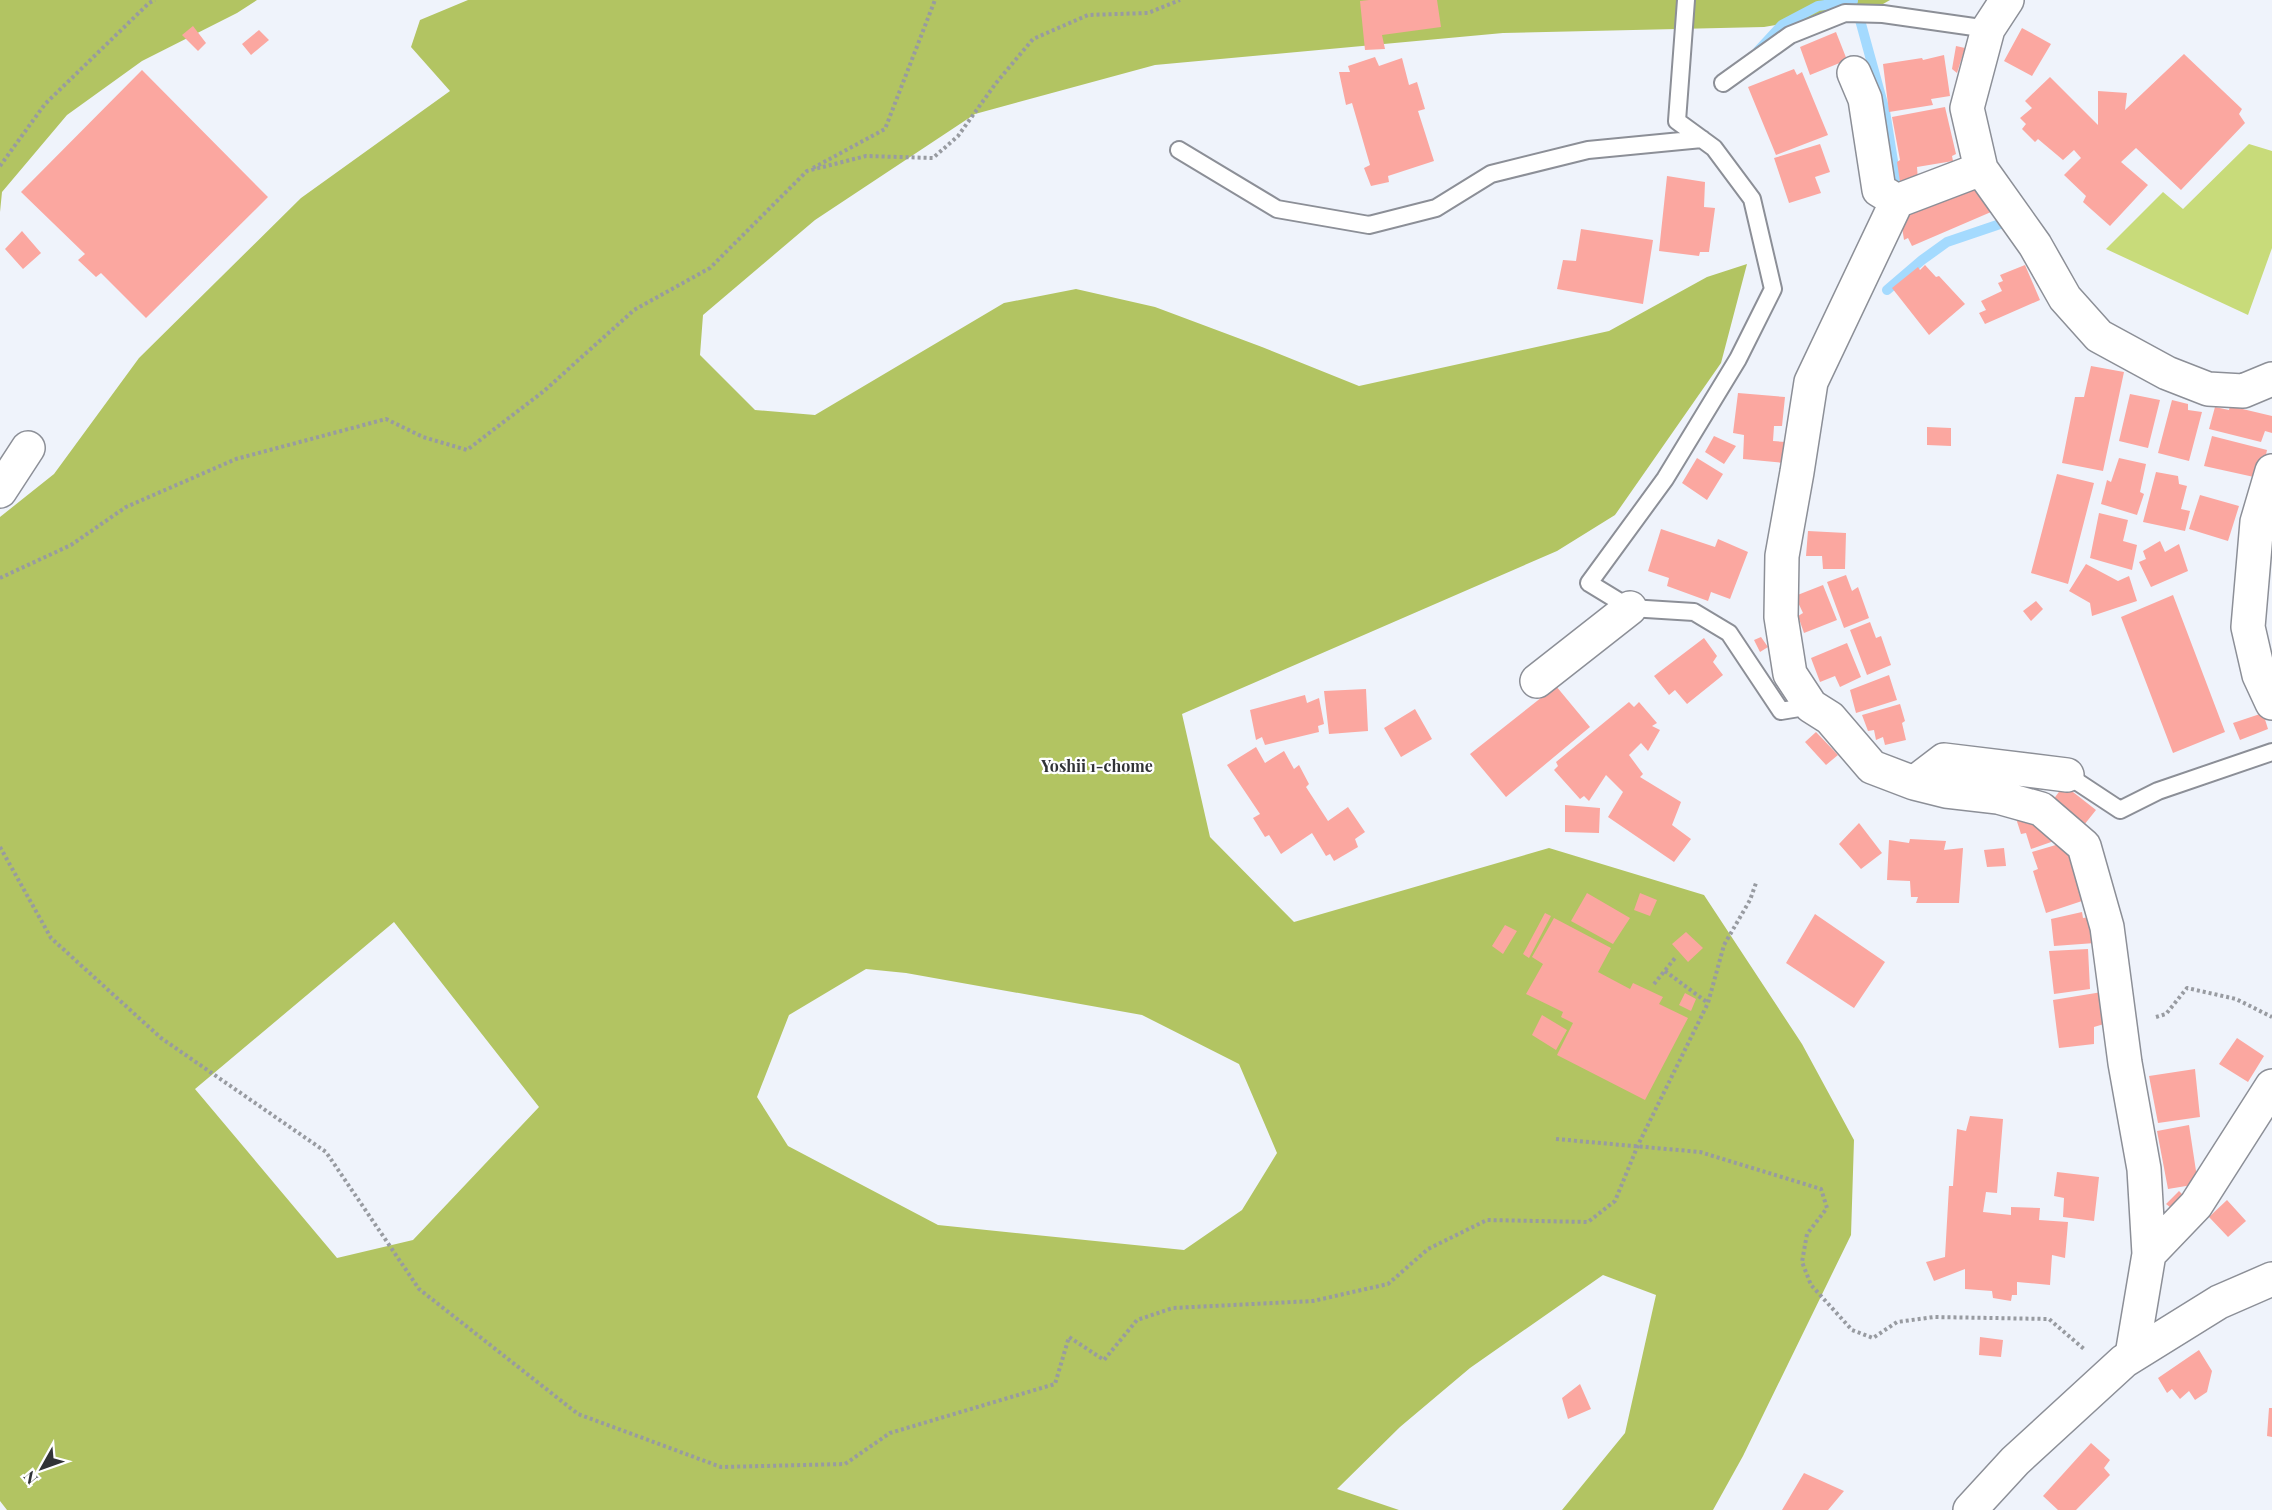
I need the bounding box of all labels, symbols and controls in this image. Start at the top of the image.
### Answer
district label: Yoshii 1-chome [1040,755,1153,776]
north arrow [12,1438,72,1498]
text: N [18,1466,42,1489]

